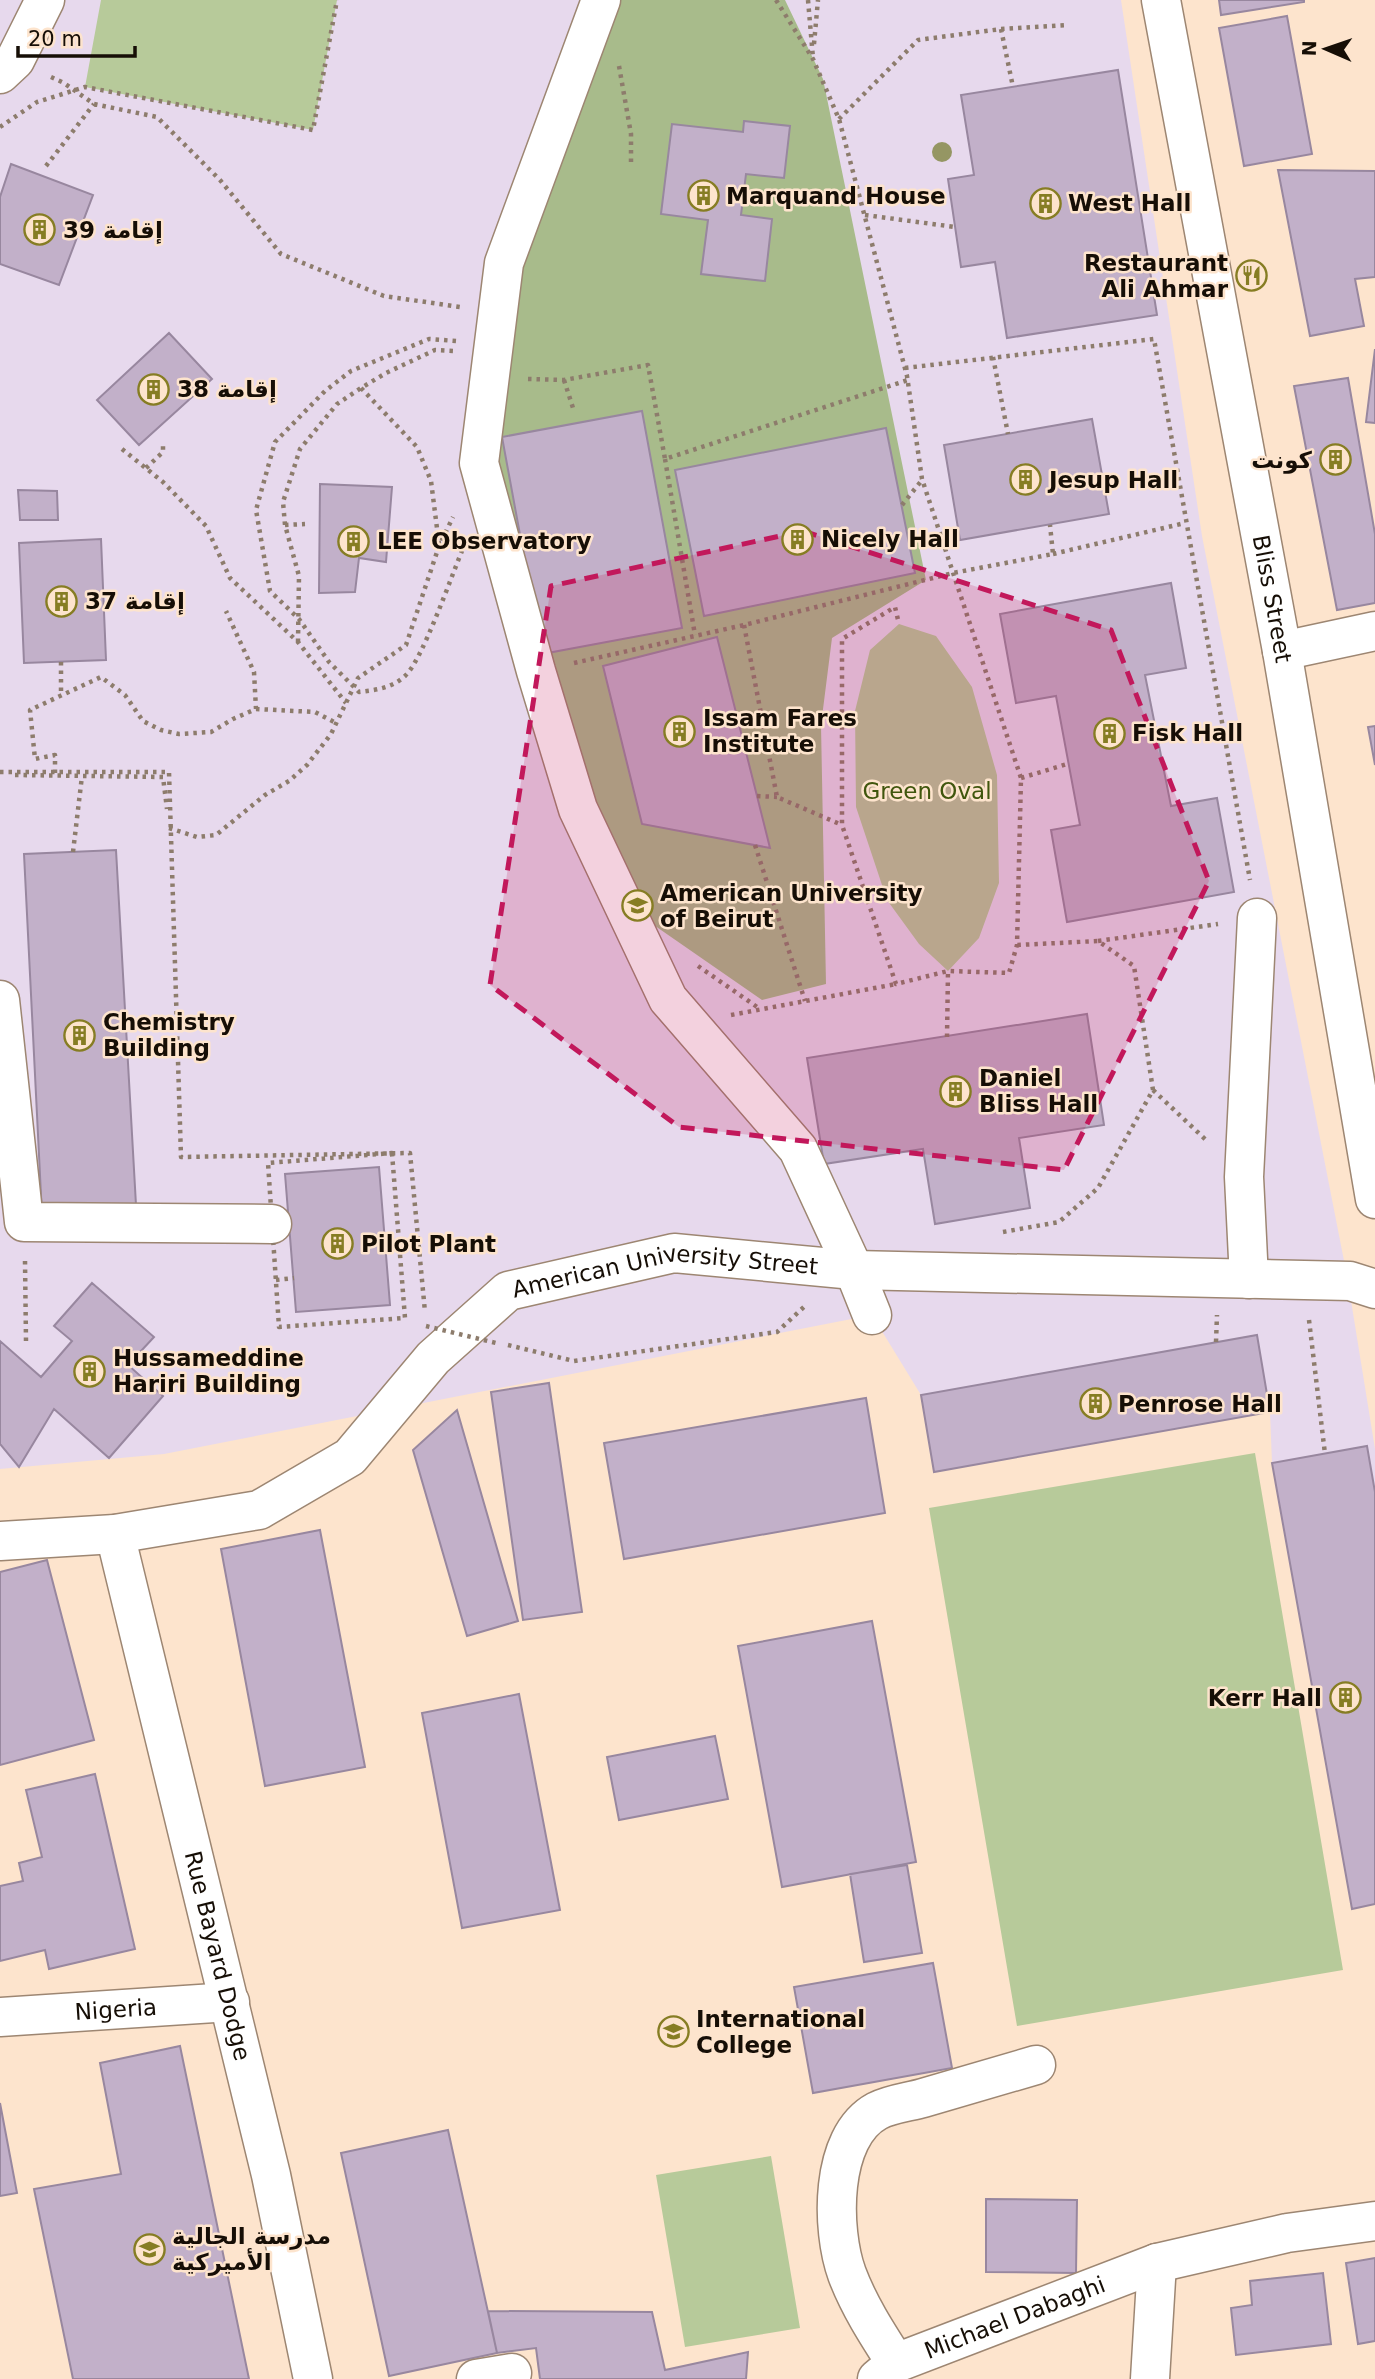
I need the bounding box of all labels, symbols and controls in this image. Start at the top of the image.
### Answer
scale bar [18,14,135,58]
north arrow [1291,14,1361,84]
text: 20 m [28,27,82,51]
text: N [1298,40,1320,57]
building icon: Marquand House [686,179,720,213]
place label: Marquand House [726,183,946,209]
building icon: West Hall [1028,186,1062,220]
place label: West Hall [1068,190,1191,216]
building icon: إقامة 39 [23,213,57,247]
place label: إقامة 39 [63,217,163,244]
place label: Restaurant Ali Ahmar [1084,250,1229,302]
restaurant icon: Restaurant Ali Ahmar [1234,259,1268,293]
building icon: إقامة 38 [137,372,171,406]
place label: إقامة 38 [177,376,277,403]
building icon: كونت [1318,443,1352,477]
place label: كونت [1251,447,1313,474]
building icon: Jesup Hall [1009,463,1043,497]
place label: Jesup Hall [1047,467,1178,493]
building icon: Nicely Hall [781,522,815,556]
building icon: LEE Observatory [337,524,371,558]
place label: Nicely Hall [821,526,959,552]
place label: LEE Observatory [377,528,591,554]
street label: Bliss Street [1248,533,1297,665]
building icon: إقامة 37 [45,584,79,618]
place label: إقامة 37 [85,588,185,615]
place label: Issam Fares Institute [703,705,857,757]
building icon: Issam Fares Institute [663,714,697,748]
building icon: Fisk Hall [1092,716,1126,750]
place label: Fisk Hall [1132,720,1243,746]
park label: Green Oval [862,778,992,804]
place label: American University of Beirut [660,880,923,932]
school or university icon: American University of Beirut [620,889,654,923]
place label: Chemistry Building [103,1009,235,1061]
building icon: Chemistry Building [63,1018,97,1052]
place label: Daniel Bliss Hall [979,1065,1098,1117]
building icon: Daniel Bliss Hall [939,1074,973,1108]
building icon: Pilot Plant [321,1227,355,1261]
place label: Pilot Plant [361,1231,496,1257]
street label: American University Street [510,1240,819,1303]
place label: Hussameddine Hariri Building [113,1345,304,1397]
building icon: Hussameddine Hariri Building [73,1354,107,1388]
building icon: Penrose Hall [1078,1387,1112,1421]
place label: Penrose Hall [1118,1391,1282,1417]
building icon: Kerr Hall [1328,1681,1362,1715]
place label: Kerr Hall [1208,1685,1322,1711]
street label: Rue Bayard Dodge [180,1848,256,2063]
street label: Nigeria [74,1994,158,2025]
place label: International College [696,2006,865,2058]
school or university icon: International College [656,2015,690,2049]
place label: مدرسة الجالية الأميركية [172,2223,331,2276]
school or university icon: مدرسة الجالية الأميركية [132,2232,166,2266]
street label: Michael Dabaghi [921,2271,1109,2364]

